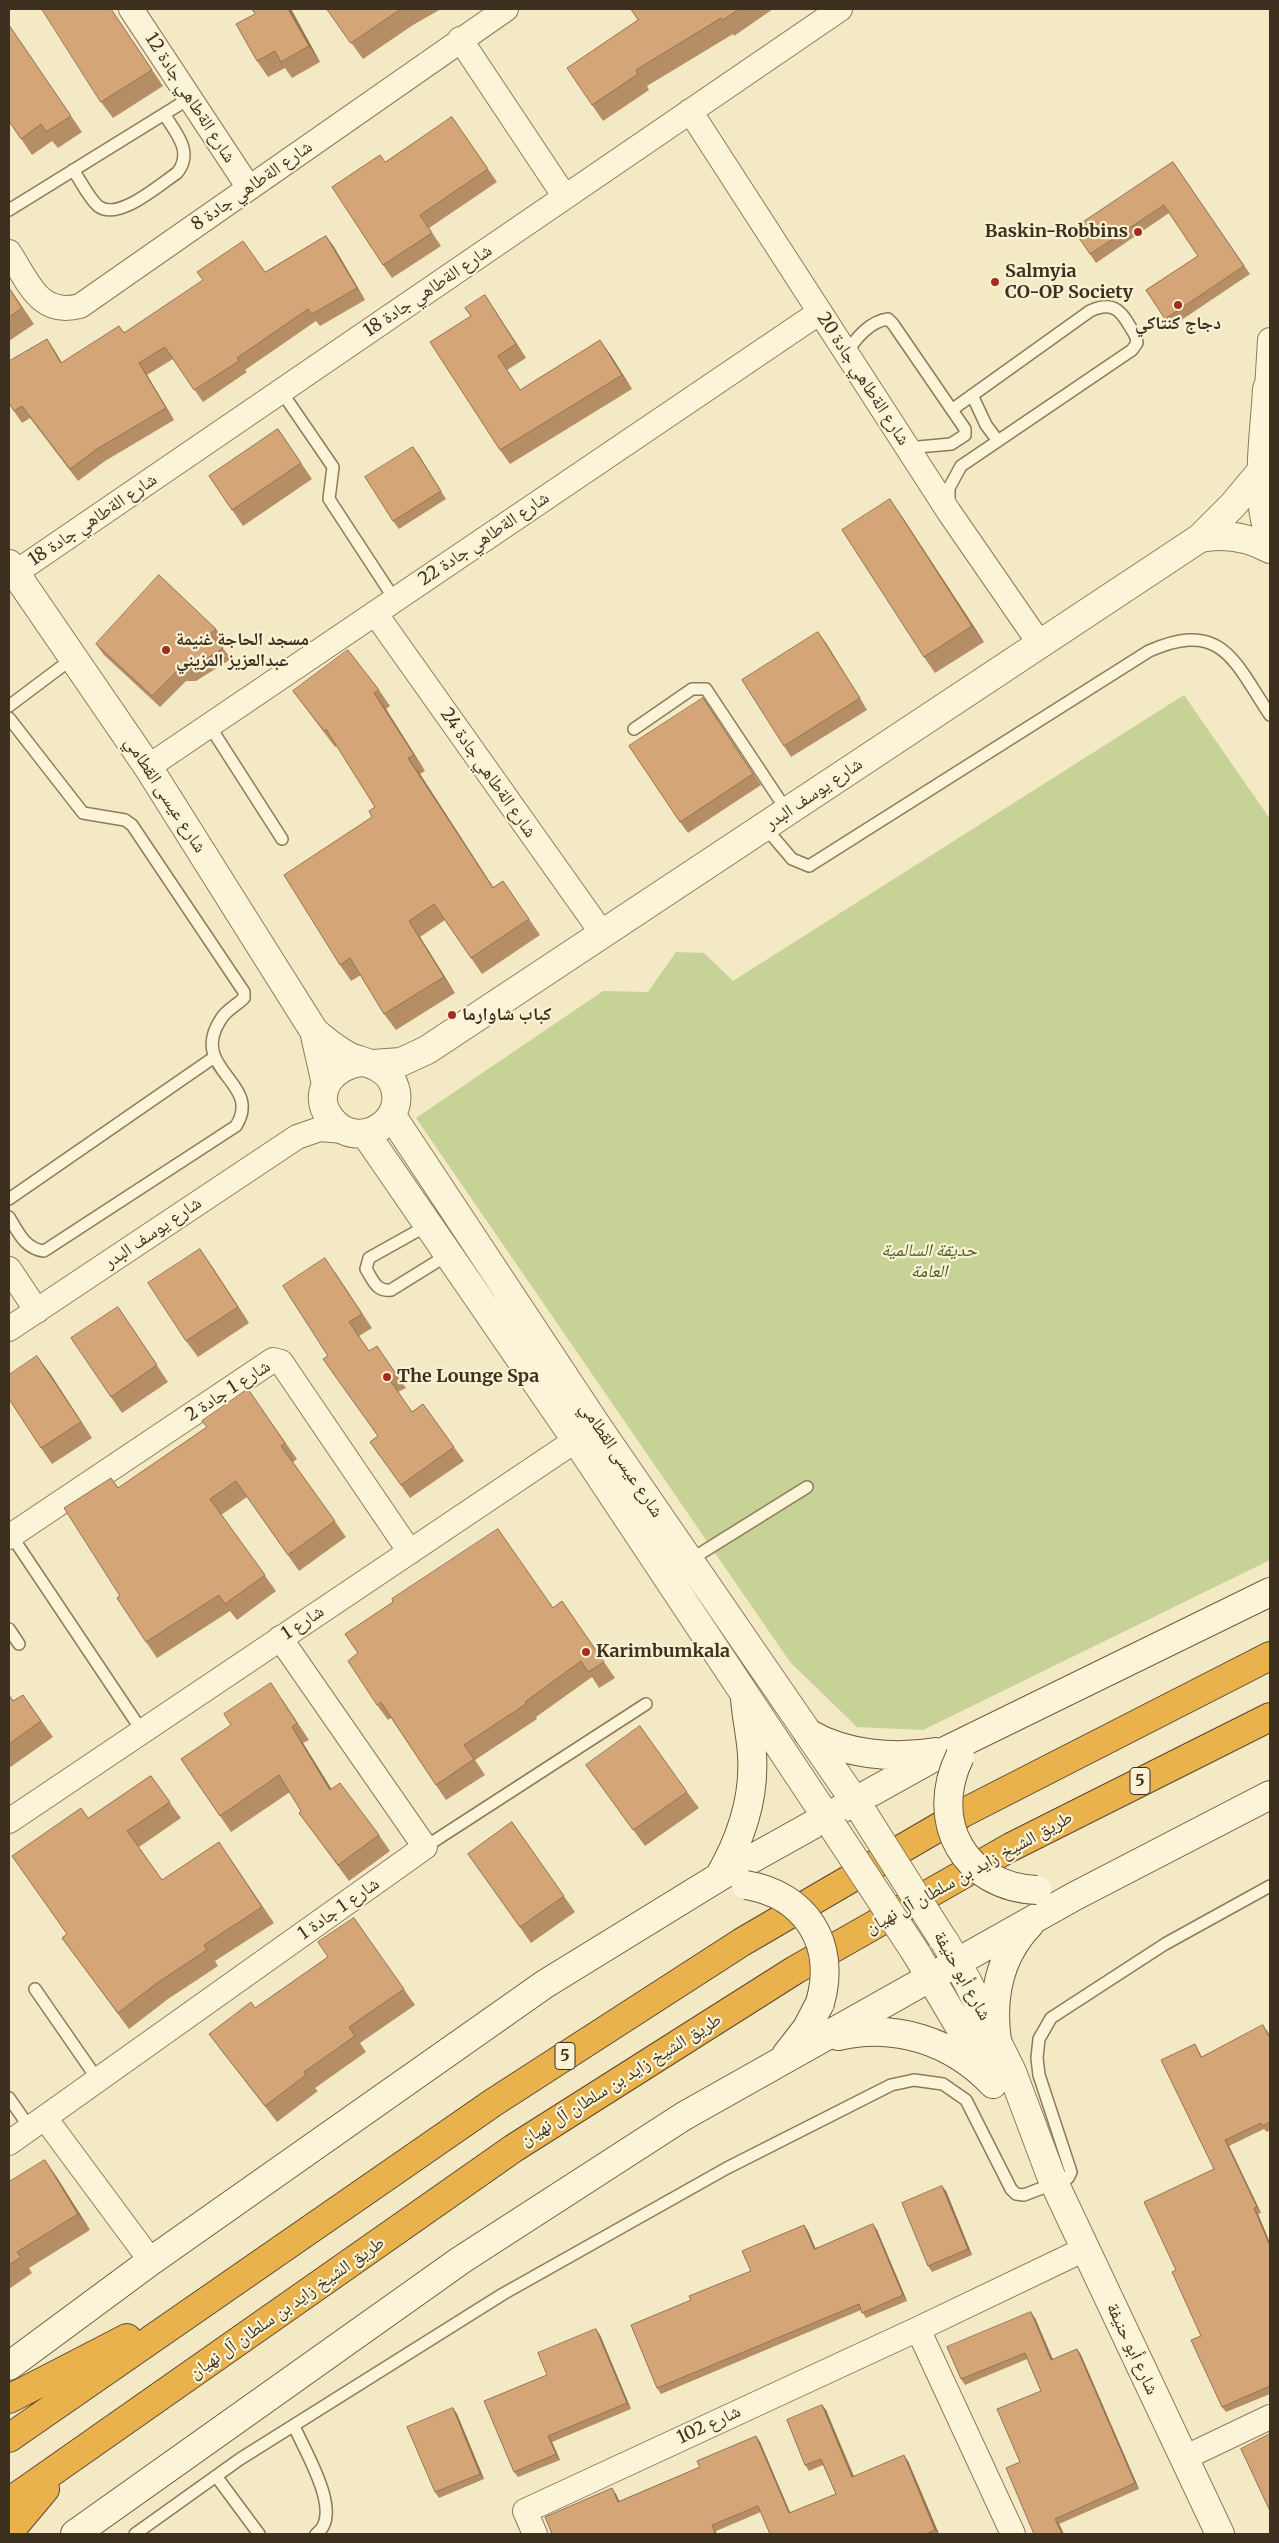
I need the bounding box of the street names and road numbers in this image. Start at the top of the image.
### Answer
street label: شارع الةطاهي جادة 12 [140,29,240,167]
street label: شارع الةطاهي جادة 8 [187,136,317,236]
street label: شارع الةطاهي جادة 18 [360,240,496,342]
street label: شارع الةطاهي جادة 20 [812,309,914,449]
street label: شارع الةطاهي جادة 18 [25,469,161,571]
street label: شارع الةطاهي جادة 22 [415,487,553,591]
street label: شارع الةطاهي جادة 24 [435,704,541,842]
street label: شارع عيسى القطامي [119,733,211,857]
street label: شارع يوسف البدر [761,754,867,834]
street label: شارع يوسف البدر [100,1193,206,1273]
street label: شارع 1 جادة 2 [182,1356,274,1426]
street label: شارع عيسى القطامي [575,1398,667,1522]
street label: شارع 1 [278,1601,328,1645]
road number: 5 [1130,1768,1150,1794]
street label: طريق الشيخ زايد بن سلطان آل نهيان [862,1807,1076,1939]
street label: شارع 1 جادة 1 [294,1873,384,1945]
street label: شارع أبو حنيفة [929,1928,995,2024]
street label: طريق الشيخ زايد بن سلطان آل نهيان [516,2009,726,2151]
road number: 5 [555,2042,575,2070]
street label: طريق الشيخ زايد بن سلطان آل نهيان [185,2232,389,2384]
street label: شارع أبو حنيفة [1101,2300,1163,2398]
street label: شارع 102 [674,2401,744,2449]

